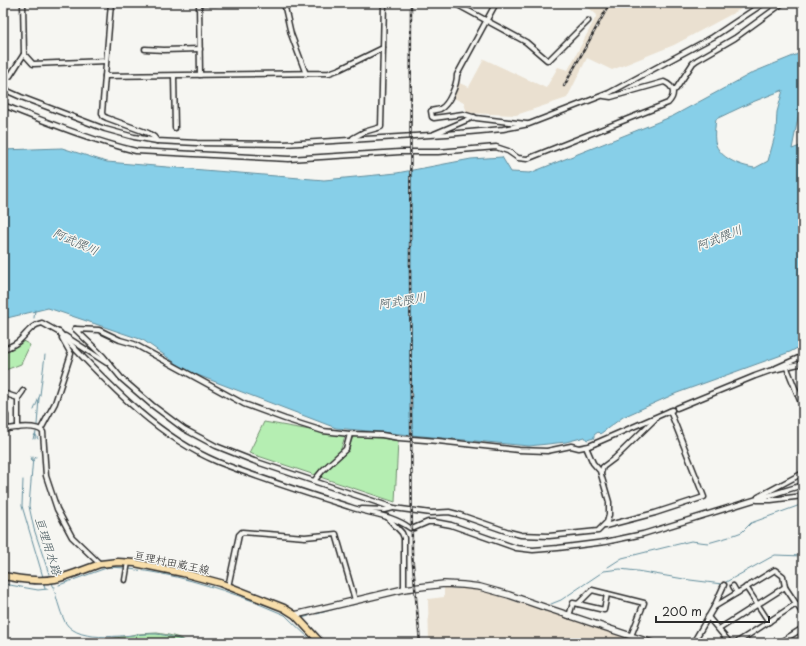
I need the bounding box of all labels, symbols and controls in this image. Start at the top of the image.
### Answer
water label: 阿武隈川 [693,220,745,254]
water label: 阿武隈川 [50,223,102,259]
water label: 阿武隈川 [377,287,427,313]
water label: 亘理用水路 [31,515,67,578]
street label: 亘理村田蔵王線 [133,546,211,578]
scale bar [656,598,769,624]
text: 200 m [662,602,702,620]

